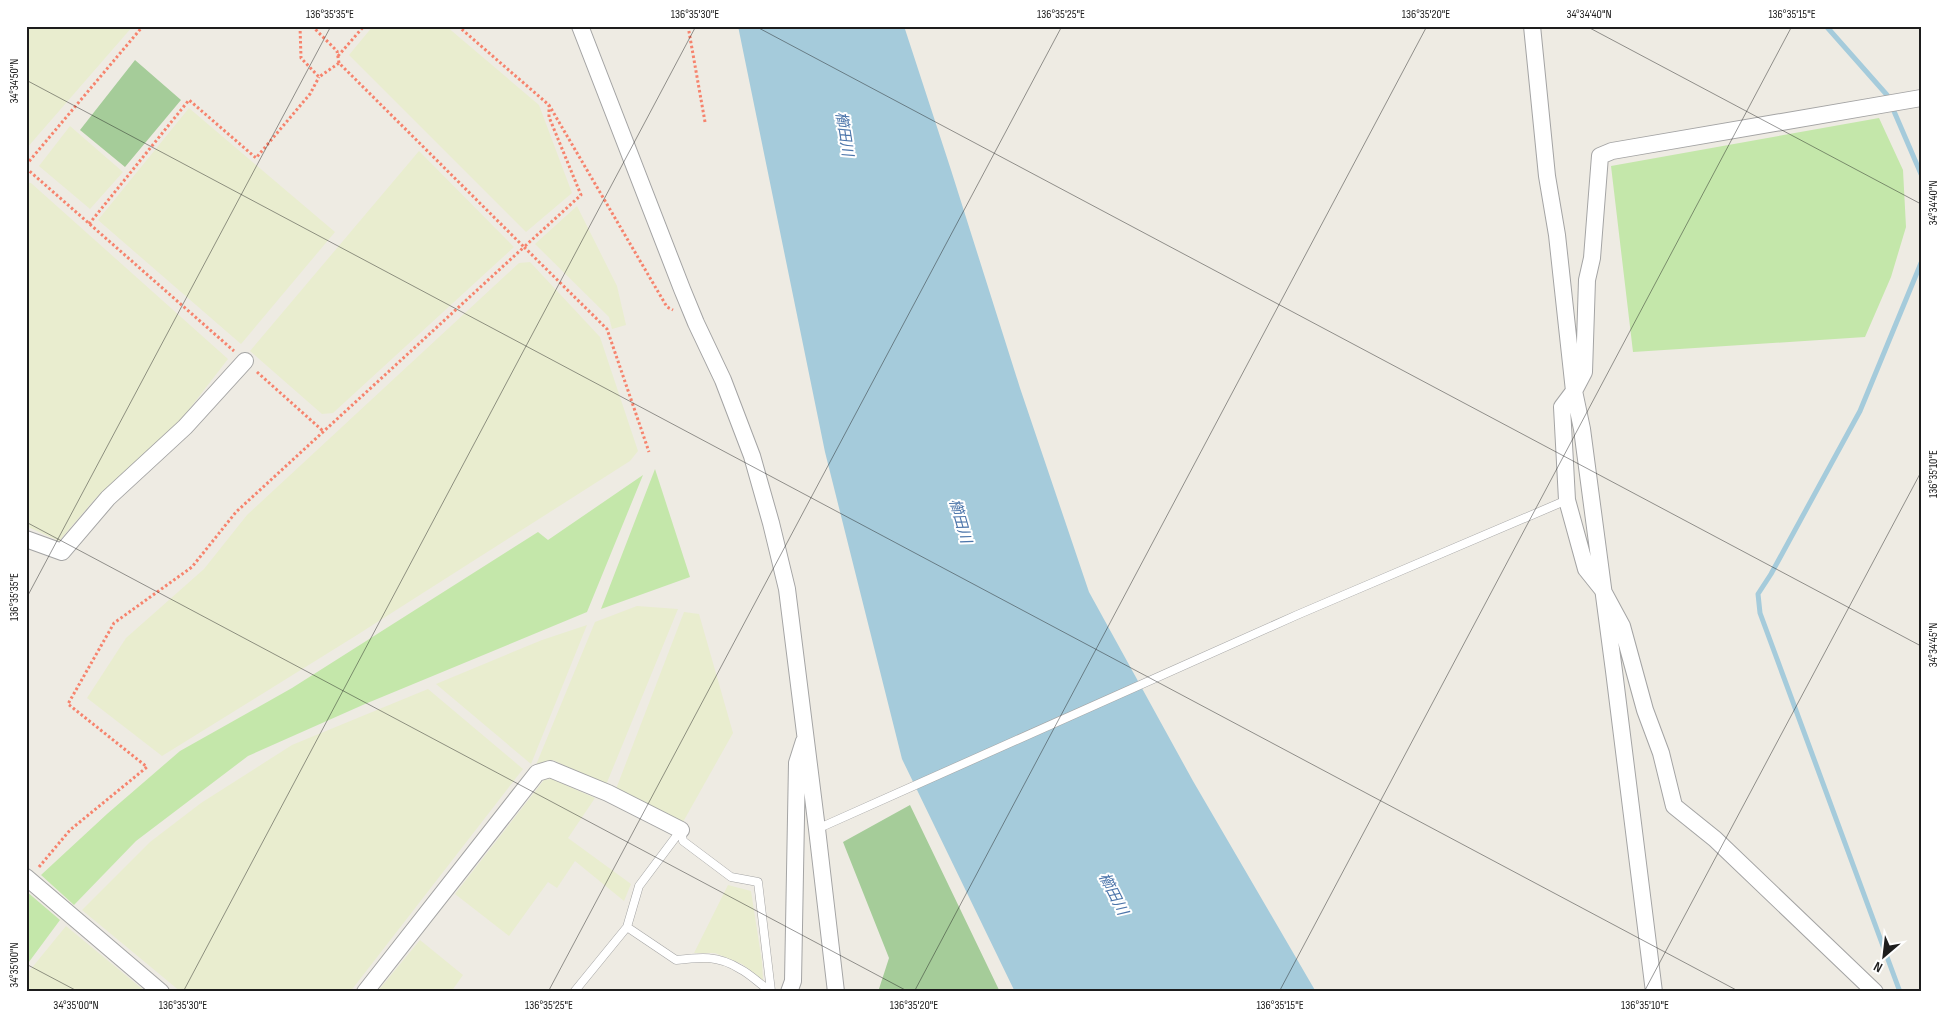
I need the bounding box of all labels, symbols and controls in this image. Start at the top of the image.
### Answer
text: 136°35'35"E [306,7,354,22]
text: 136°35'30"E [671,7,719,22]
text: 136°35'25"E [1037,7,1085,22]
text: 136°35'20"E [1402,7,1450,22]
text: 34°34'40"N [1566,7,1612,22]
text: 136°35'15"E [1768,7,1816,22]
text: 34°34'50"N [7,59,22,103]
water label: 櫛田川 [831,110,857,160]
text: 34°34'40"N [1926,180,1941,226]
text: 136°35'10"E [1926,450,1941,498]
water label: 櫛田川 [945,497,976,547]
text: 136°35'35"E [7,573,22,621]
text: 34°34'45"N [1926,623,1941,667]
water label: 櫛田川 [1094,870,1133,920]
north arrow [1860,930,1910,980]
text: 34°35'00"N [7,942,22,988]
text: N [1871,958,1885,976]
text: 34°35'00"N [53,998,99,1013]
text: 136°35'30"E [159,998,207,1013]
text: 136°35'25"E [525,998,573,1013]
text: 136°35'20"E [890,998,938,1013]
text: 136°35'15"E [1256,998,1304,1013]
text: 136°35'10"E [1621,998,1669,1013]

